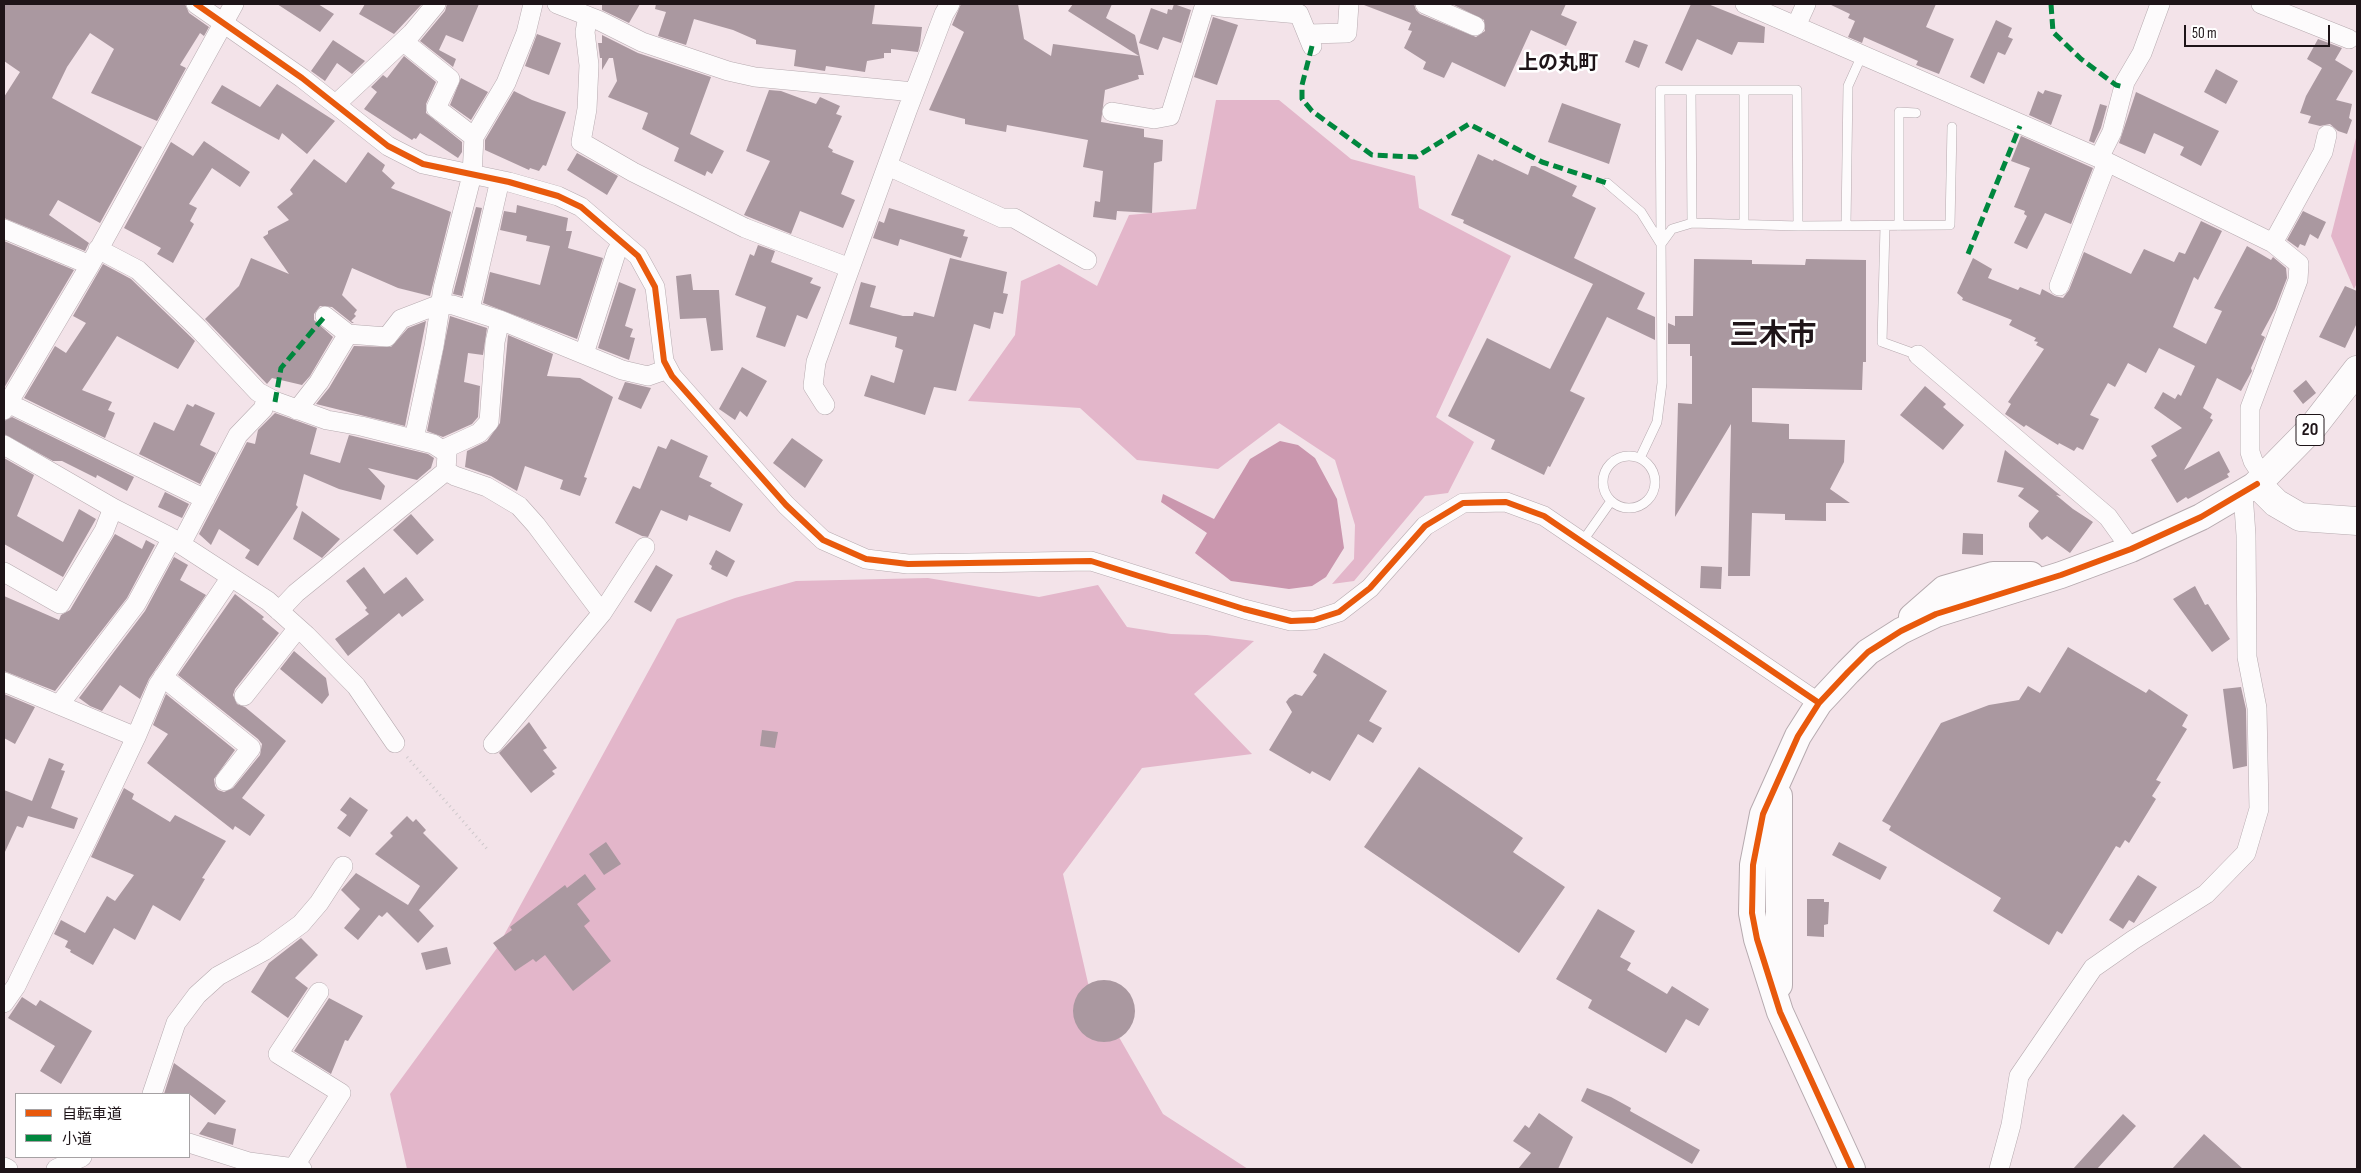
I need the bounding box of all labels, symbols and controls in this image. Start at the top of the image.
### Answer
scale bar [2186,15,2332,47]
text: 50 m [2192,24,2217,43]
district label: 上の丸町 [1518,52,1598,76]
district label: 三木市 [1730,320,1816,354]
road number: 20 [2296,414,2324,446]
legend [15,1093,190,1158]
text: 自転車道 [62,1105,122,1124]
text: 小道 [62,1130,92,1149]

